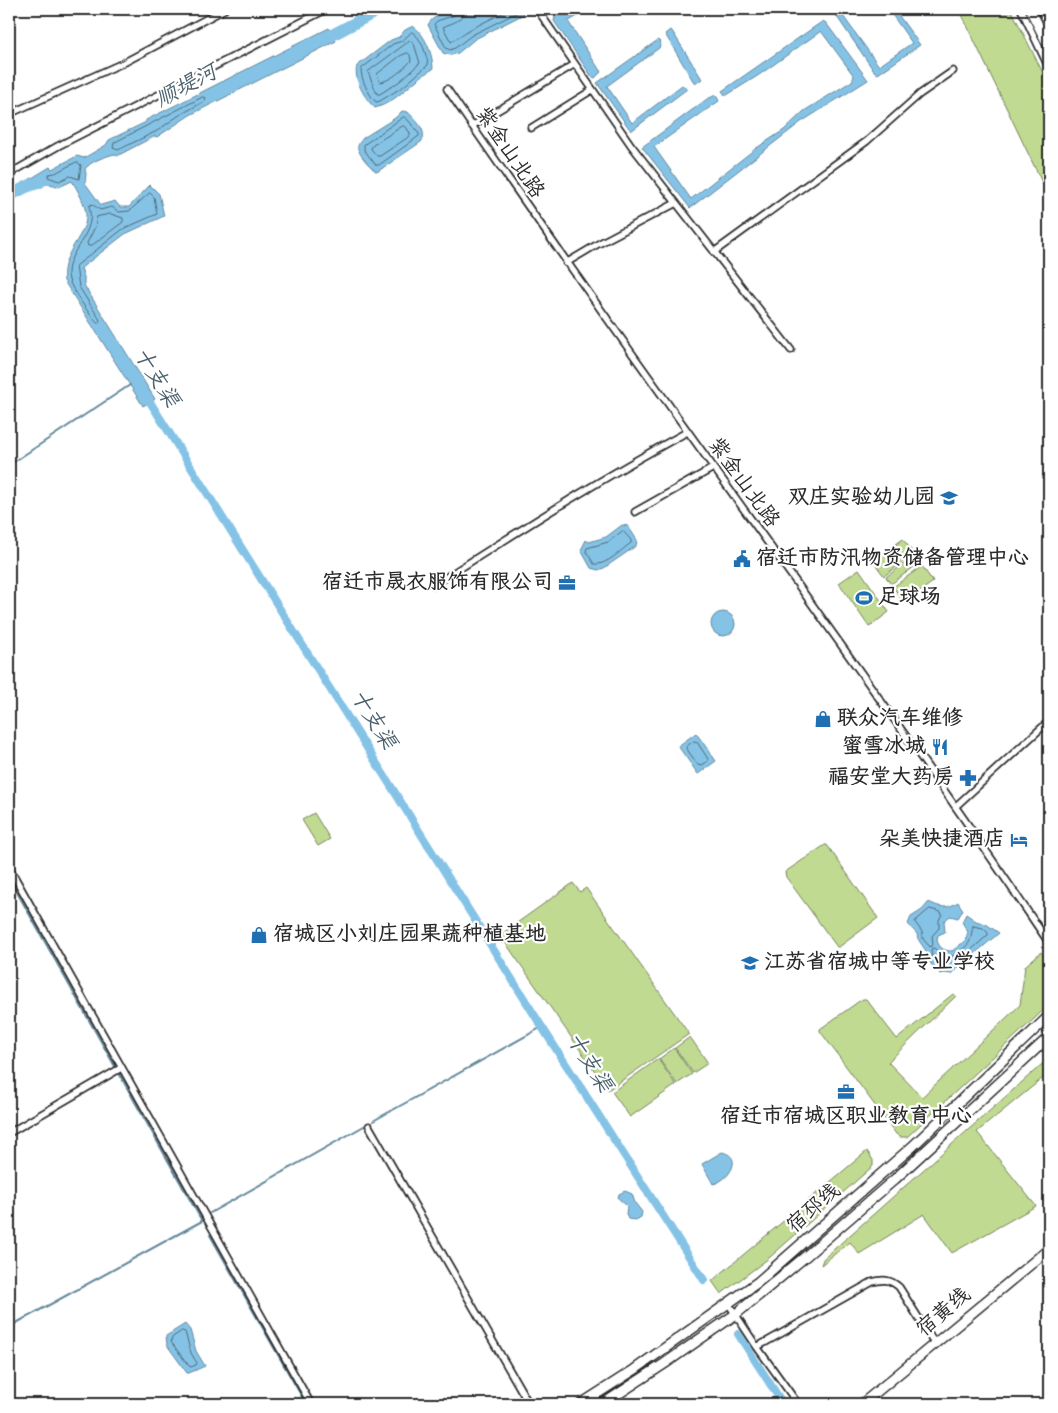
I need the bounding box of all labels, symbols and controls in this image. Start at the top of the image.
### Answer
water label: 顺堤河 [150,56,226,117]
street label: 紫金山北路 [467,101,551,205]
water label: 十支渠 [124,342,187,416]
street label: 紫金山北路 [700,432,786,534]
place label: 双庄实验幼儿园 [788,483,935,513]
school or university icon: 双庄实验幼儿园 [939,488,959,508]
place label: 宿迁市防汛物资储备管理中心 [756,544,1029,574]
public building icon: 宿迁市防汛物资储备管理中心 [732,549,752,569]
place label: 宿迁市晟衣服饰有限公司 [322,568,553,598]
office icon: 宿迁市晟衣服饰有限公司 [557,573,577,593]
place label: 足球场 [878,583,941,613]
sports icon: 足球场 [854,588,874,608]
water label: 十支渠 [341,684,404,758]
place label: 联众汽车维修 [837,704,963,734]
shop icon: 联众汽车维修 [813,709,833,729]
place label: 蜜雪冰城 [842,732,926,762]
restaurant icon: 蜜雪冰城 [930,737,950,757]
place label: 福安堂大药房 [828,763,954,793]
pharmacy icon: 福安堂大药房 [958,768,978,788]
place label: 朵美快捷酒店 [879,825,1005,855]
hotel icon: 朵美快捷酒店 [1009,830,1029,850]
place label: 宿城区小刘庄园果蔬种植基地 [273,920,546,950]
shop icon: 宿城区小刘庄园果蔬种植基地 [249,925,269,945]
place label: 江苏省宿城中等专业学校 [764,948,995,978]
school or university icon: 江苏省宿城中等专业学校 [740,953,760,973]
water label: 十支渠 [557,1027,620,1101]
office icon: 宿迁市宿城区职业教育中心 [836,1082,856,1102]
place label: 宿迁市宿城区职业教育中心 [720,1102,972,1132]
street label: 宿邳线 [780,1177,848,1241]
street label: 宿黄线 [910,1281,978,1345]

